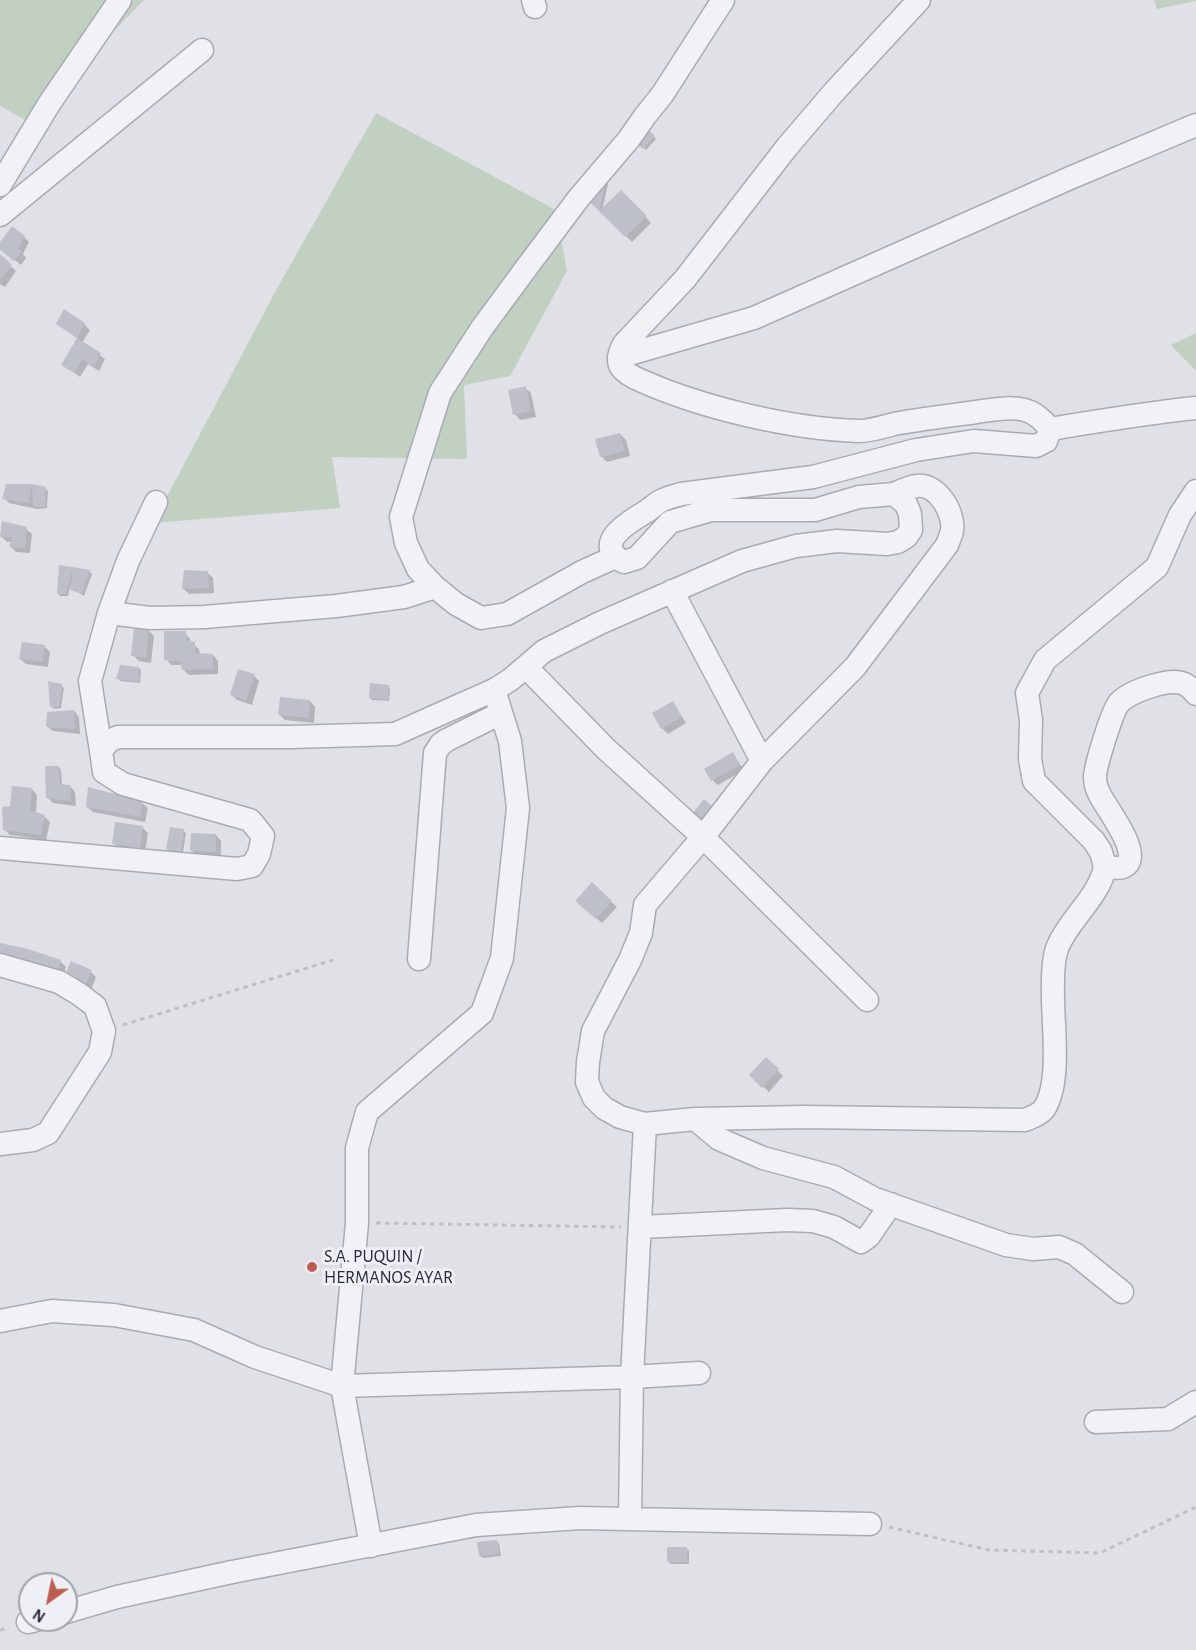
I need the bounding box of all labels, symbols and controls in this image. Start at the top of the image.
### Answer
place label: S.A. PUQUIN / HERMANOS AYAR [324,1246,453,1288]
marker: S.A. PUQUIN / HERMANOS AYAR [305,1260,319,1274]
north arrow [18,1572,78,1632]
text: N [30,1606,48,1625]

